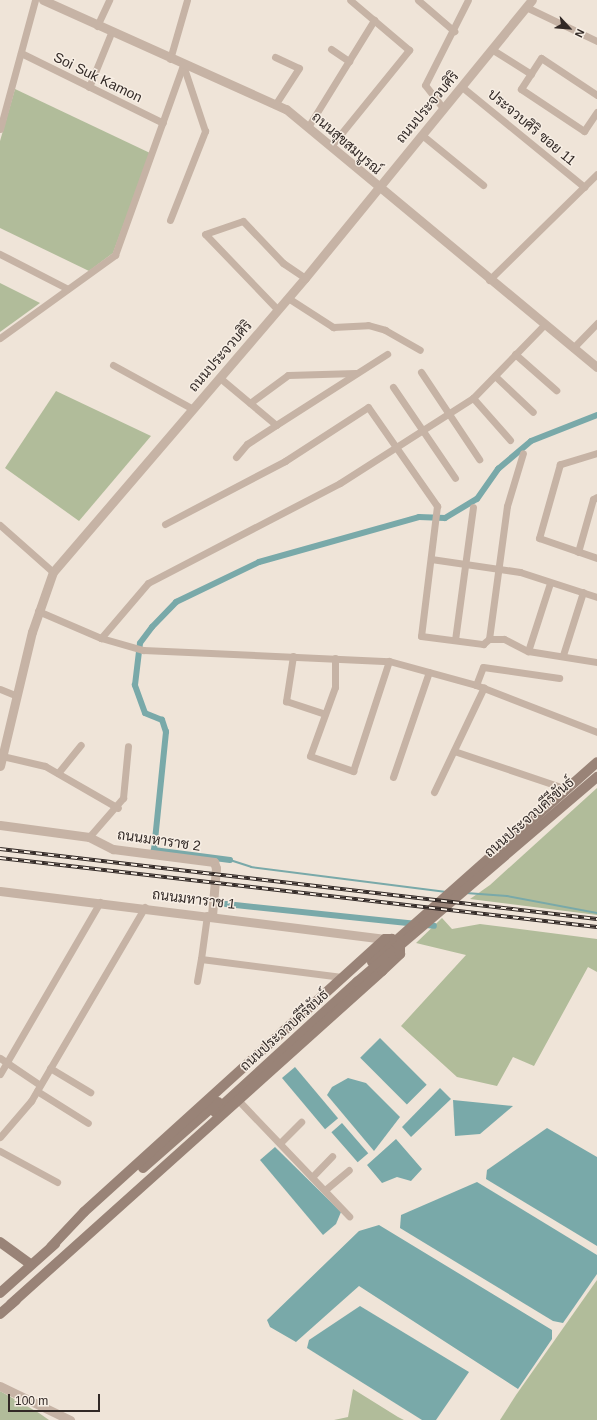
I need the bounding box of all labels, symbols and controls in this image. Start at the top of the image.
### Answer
north arrow [549,8,589,48]
text: N [573,27,587,39]
street label: Soi Suk Kamon [51,48,145,106]
street label: ถนนประจวบศิริ [392,68,462,146]
street label: ประจวบศิริ ซอย 11 [485,85,579,169]
street label: ถนนสุขสมบูรณ์ [309,108,385,178]
street label: ถนนประจวบศิริ [185,317,255,395]
street label: ถนนประจวบคีรีขันธ์ [481,773,577,861]
street label: ถนนมหาราช 2 [116,826,202,854]
street label: ถนนมหาราช 1 [151,886,237,912]
street label: ถนนประจวบคีรีขันธ์ [236,986,332,1074]
scale bar [10,1386,102,1412]
text: 100 m [15,1394,48,1408]

